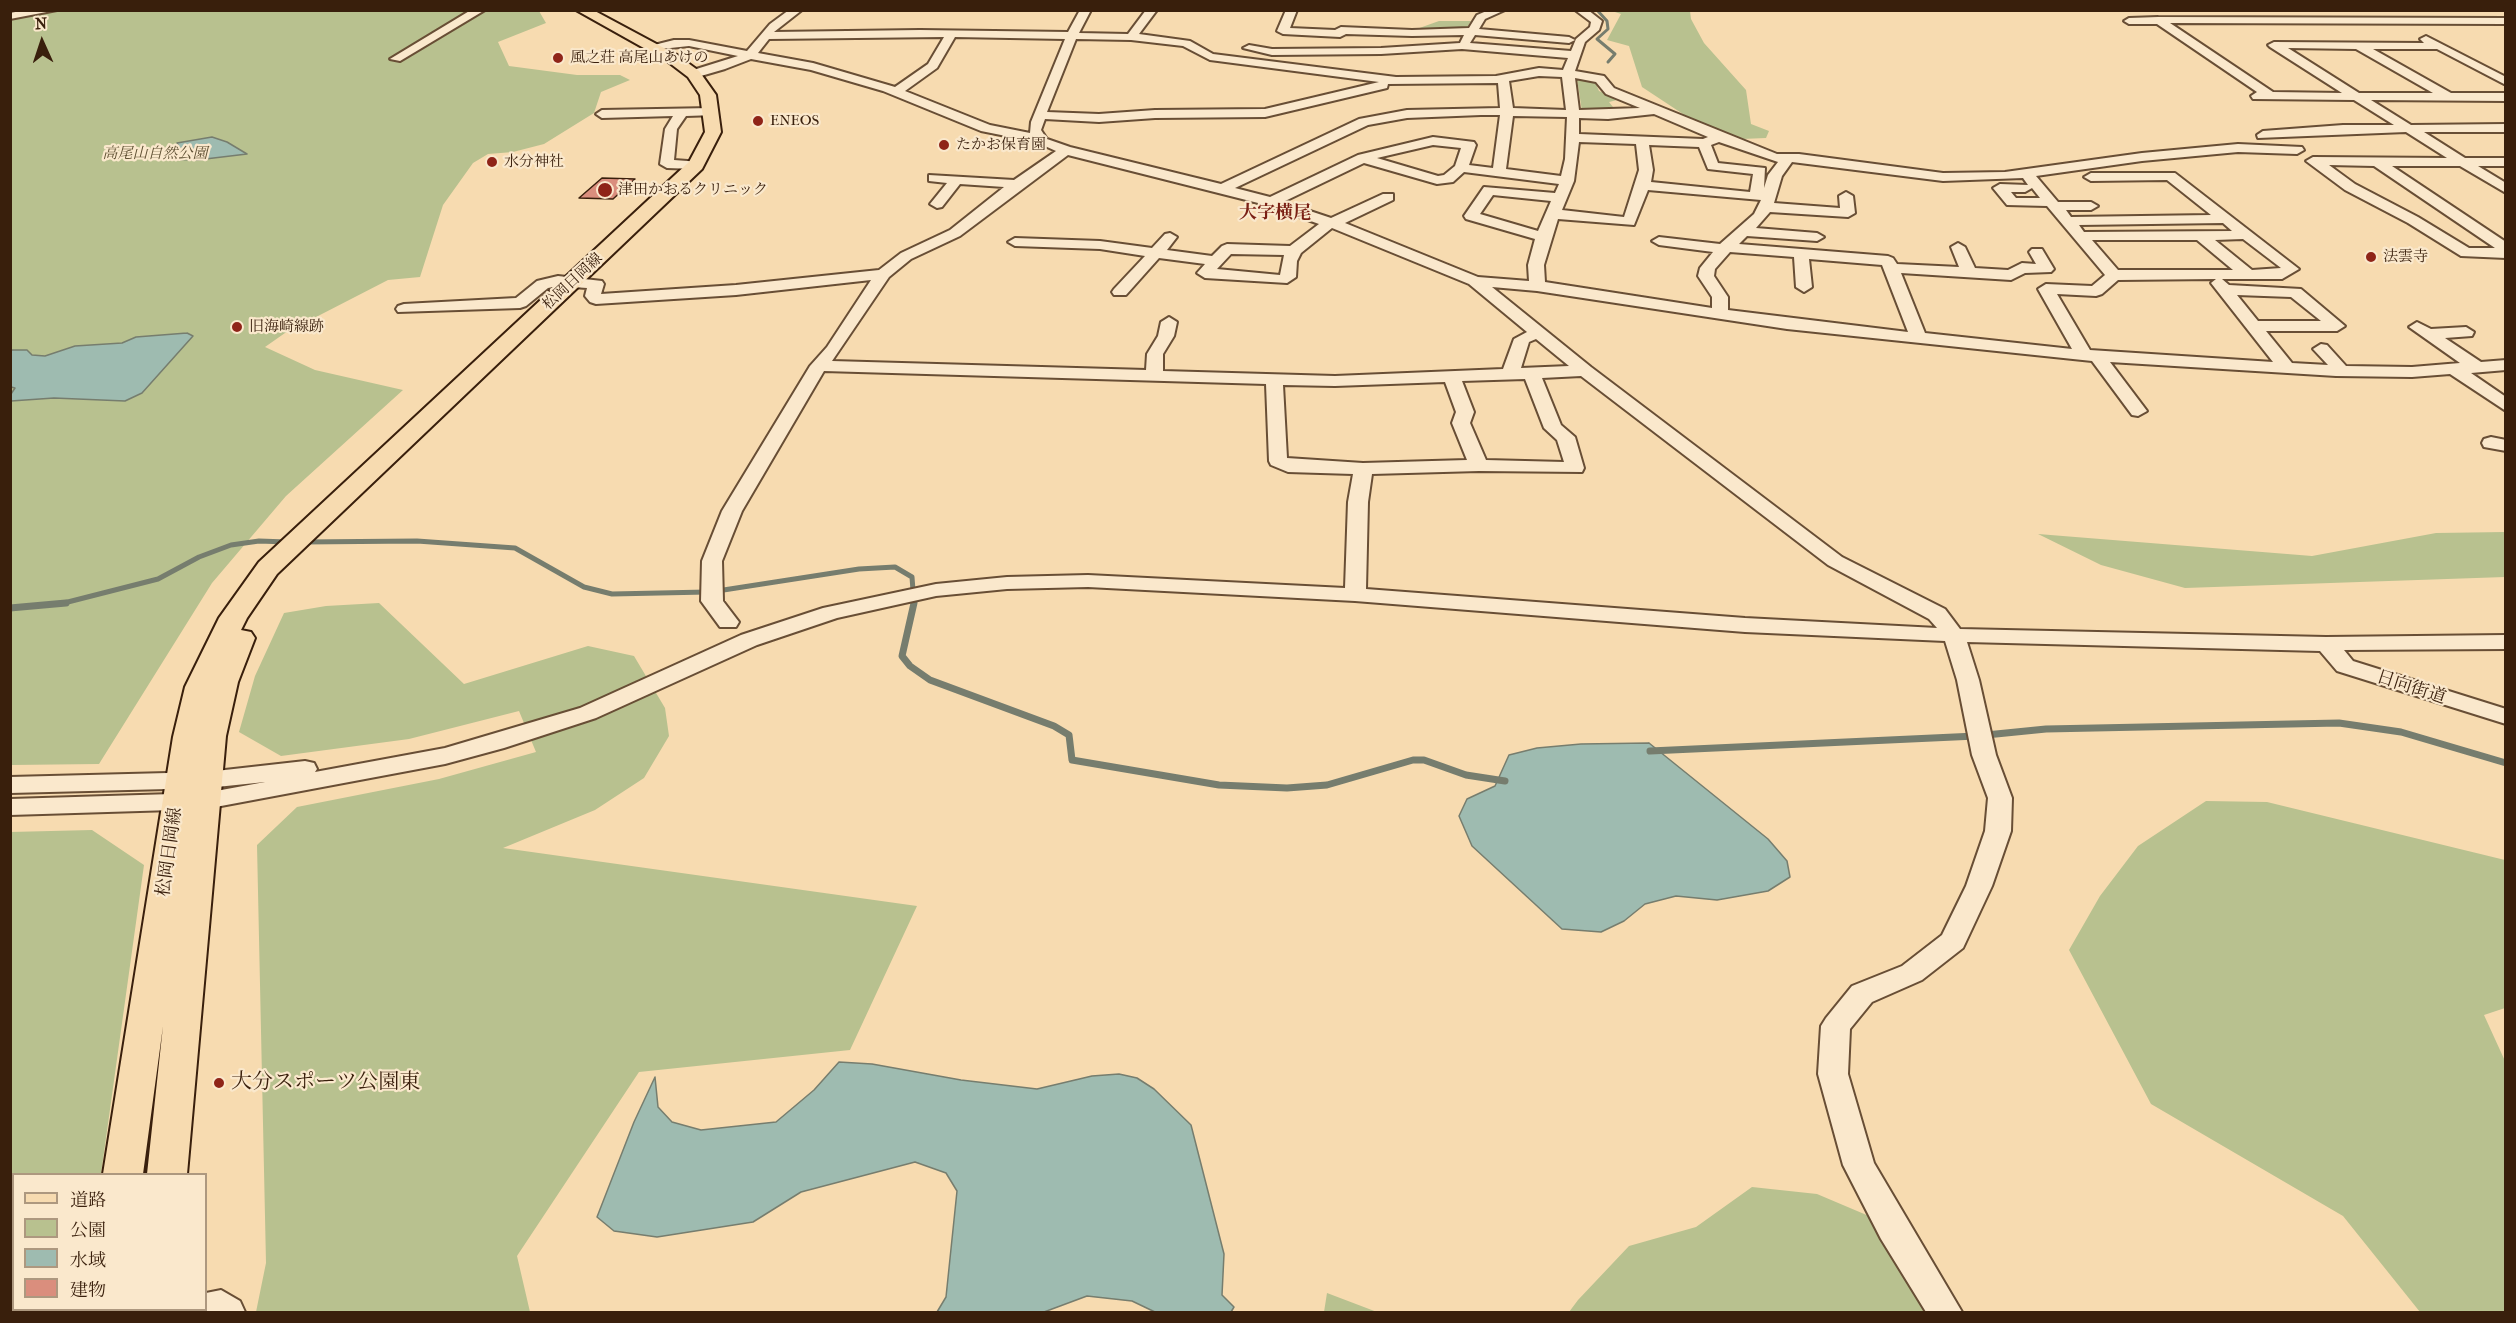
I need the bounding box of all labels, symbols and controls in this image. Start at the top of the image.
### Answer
north arrow [12,12,72,72]
text: N [34,14,48,33]
place label: 風之荘 高尾山あけの [570,49,708,67]
marker: 風之荘 高尾山あけの [551,51,565,65]
place label: ENEOS [770,112,819,130]
marker: ENEOS [751,114,765,128]
place label: たかお保育園 [956,136,1046,154]
marker: たかお保育園 [937,138,951,152]
park label: 高尾山自然公園 [103,145,207,163]
place label: 水分神社 [504,153,564,171]
marker: 水分神社 [485,155,499,169]
marker: 津田かおるクリニック [596,181,614,199]
place label: 津田かおるクリニック [618,181,768,199]
district label: 大字横尾 [1239,203,1311,225]
place label: 法雲寺 [2383,248,2428,266]
street label: 松岡日岡線 [539,250,607,314]
marker: 法雲寺 [2364,250,2378,264]
place label: 旧海崎線跡 [249,318,324,336]
marker: 旧海崎線跡 [230,320,244,334]
street label: 日向街道 [2373,667,2449,709]
street label: 松岡日岡線 [153,806,187,898]
place label: 大分スポーツ公園東 [231,1070,420,1096]
marker: 大分スポーツ公園東 [212,1076,226,1090]
legend [12,1173,207,1311]
text: 道路 [70,1190,106,1211]
text: 公園 [70,1220,106,1241]
text: 水域 [70,1250,106,1271]
text: 建物 [70,1280,106,1301]

